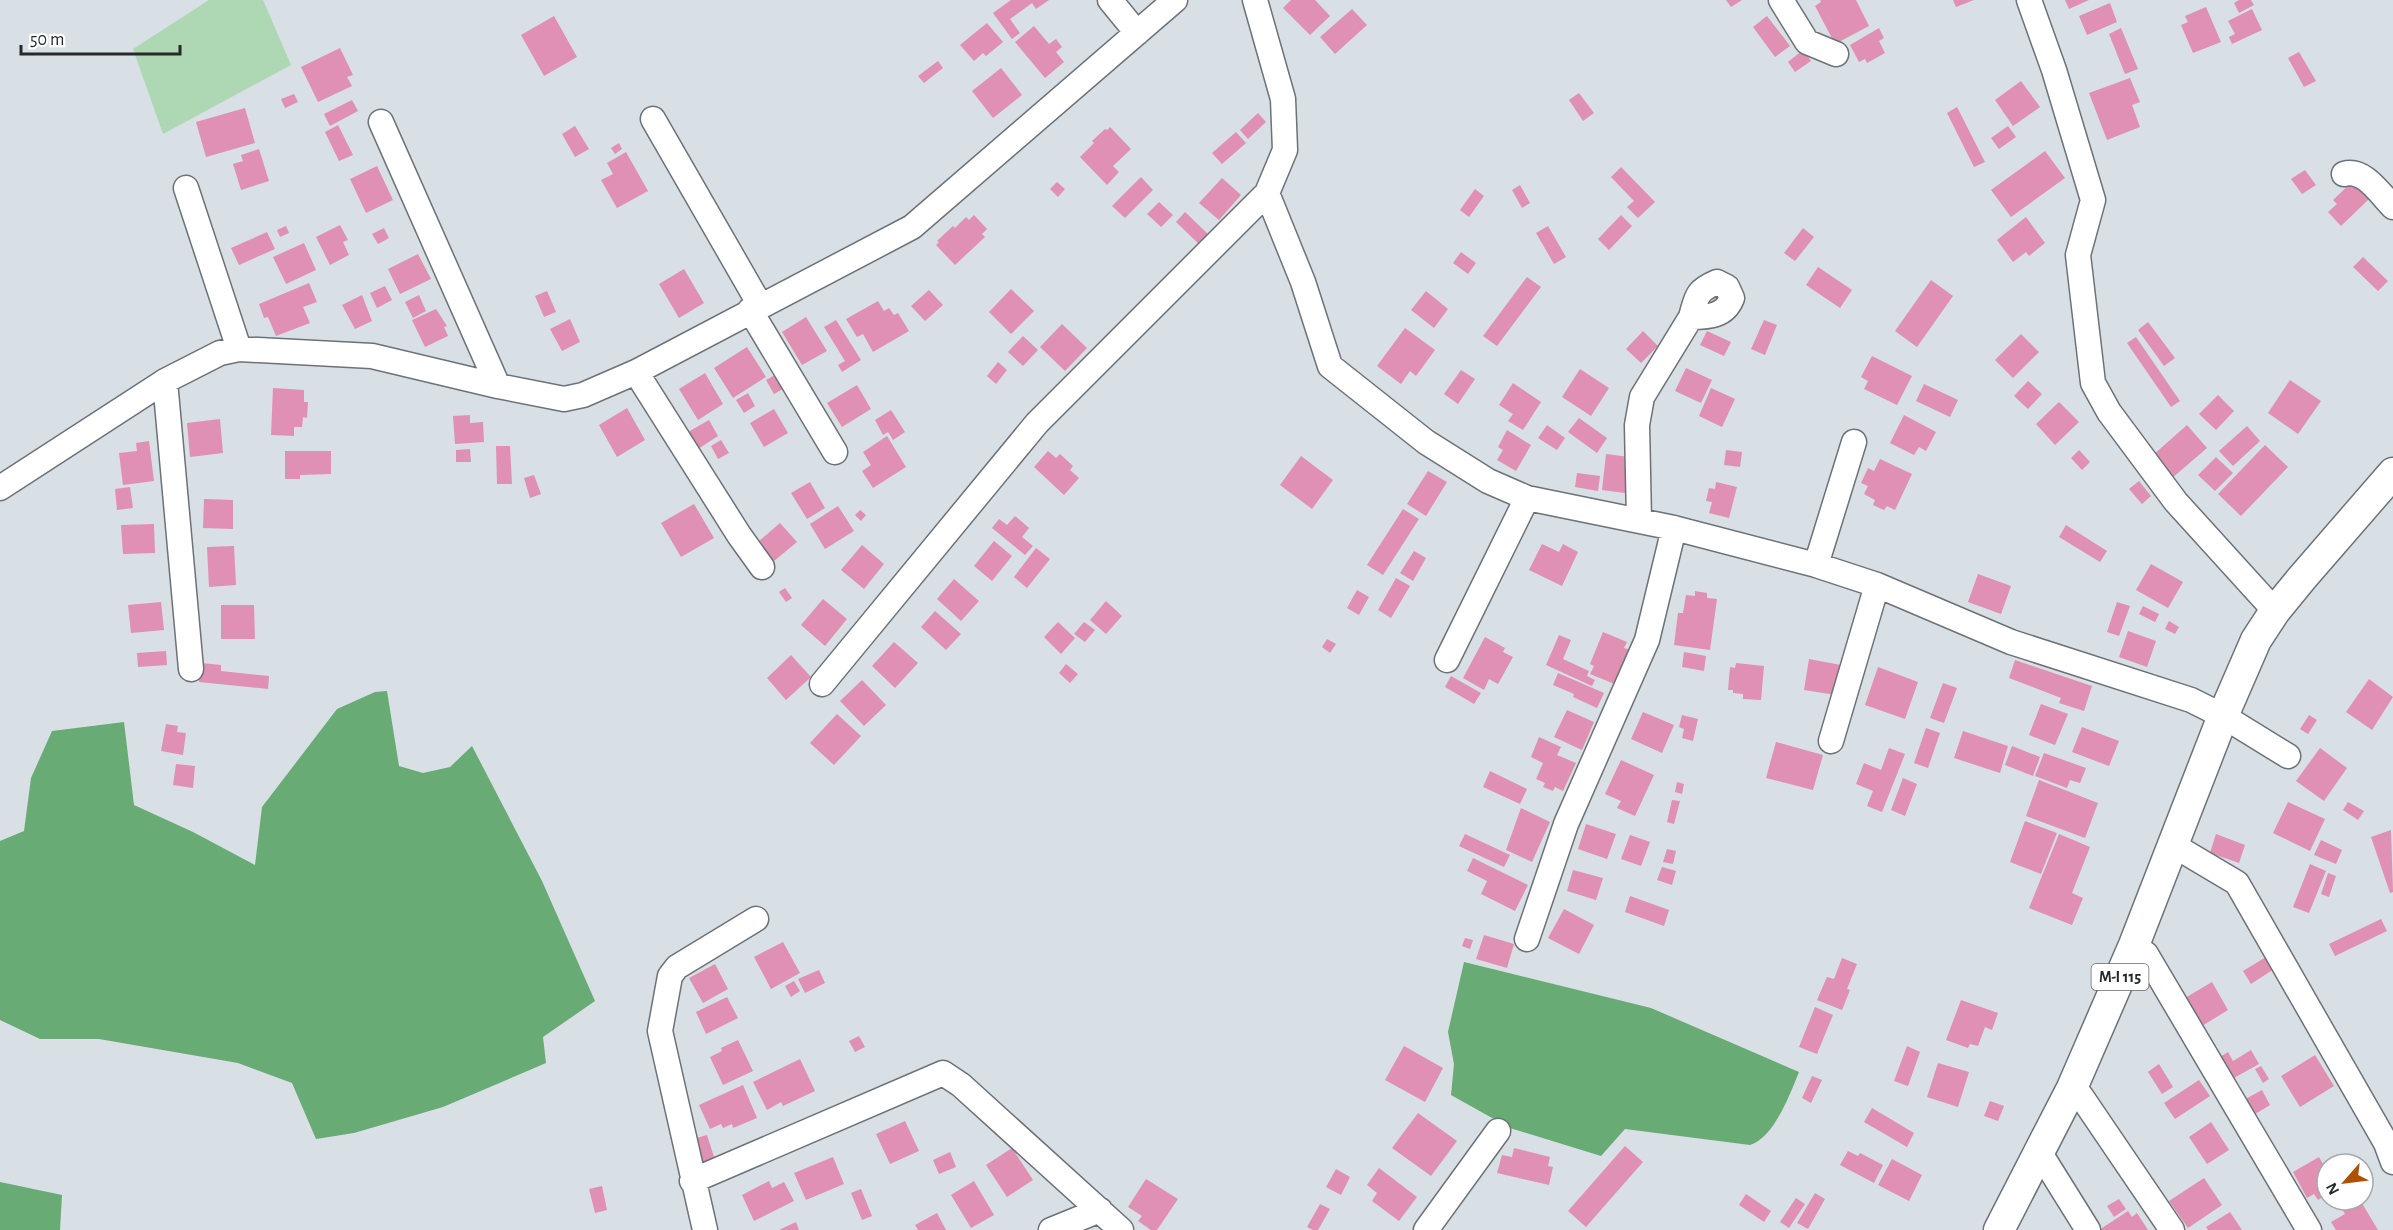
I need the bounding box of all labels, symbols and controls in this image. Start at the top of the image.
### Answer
scale bar [21,18,180,56]
text: 50 m [30,31,64,49]
road number: M-I 115 [2092,964,2148,990]
north arrow [2315,1152,2375,1212]
text: N [2323,1180,2342,1197]

